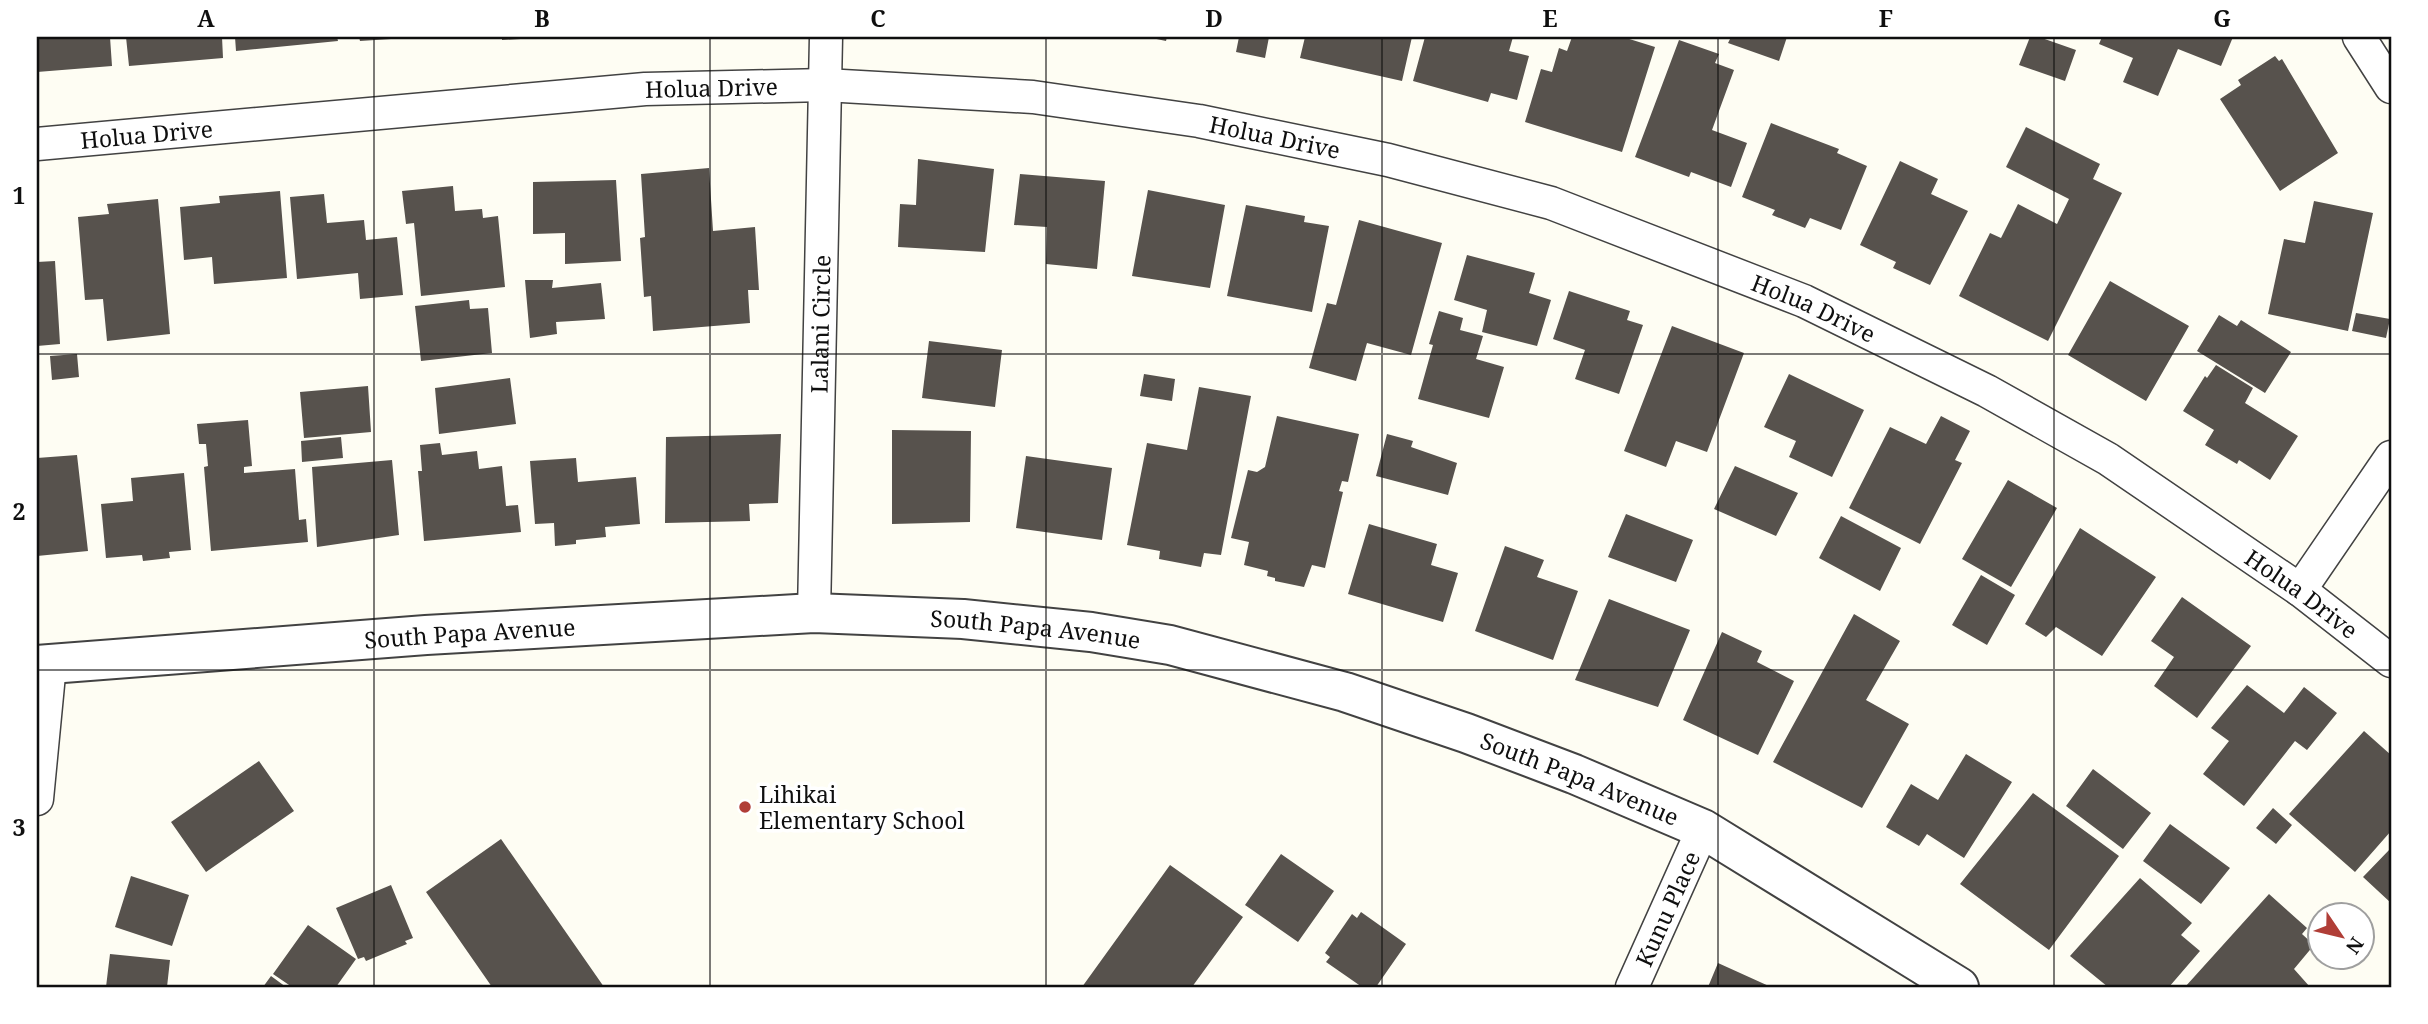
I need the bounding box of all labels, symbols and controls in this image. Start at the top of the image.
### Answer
text: A [197,2,215,34]
text: B [534,2,550,34]
text: C [870,2,886,34]
text: D [1205,2,1223,34]
text: E [1542,2,1558,34]
text: F [1879,2,1893,34]
text: G [2213,2,2231,34]
street label: Holua Drive [645,70,778,105]
street label: Holua Drive [1207,108,1343,166]
street label: Holua Drive [79,112,214,156]
text: 1 [13,179,26,211]
street label: Lalani Circle [803,254,837,394]
street label: Holua Drive [1747,266,1881,350]
text: 2 [13,495,26,527]
street label: Holua Drive [2239,541,2365,646]
street label: South Papa Avenue [930,602,1143,656]
street label: South Papa Avenue [363,611,576,656]
street label: South Papa Avenue [1476,724,1684,833]
place label: Lihikai Elementary School [759,778,965,836]
marker: Lihikai Elementary School [737,799,753,815]
text: 3 [13,811,26,843]
street label: Kunu Place [1627,846,1707,971]
north arrow [2306,902,2376,972]
text: N [2340,932,2370,959]

